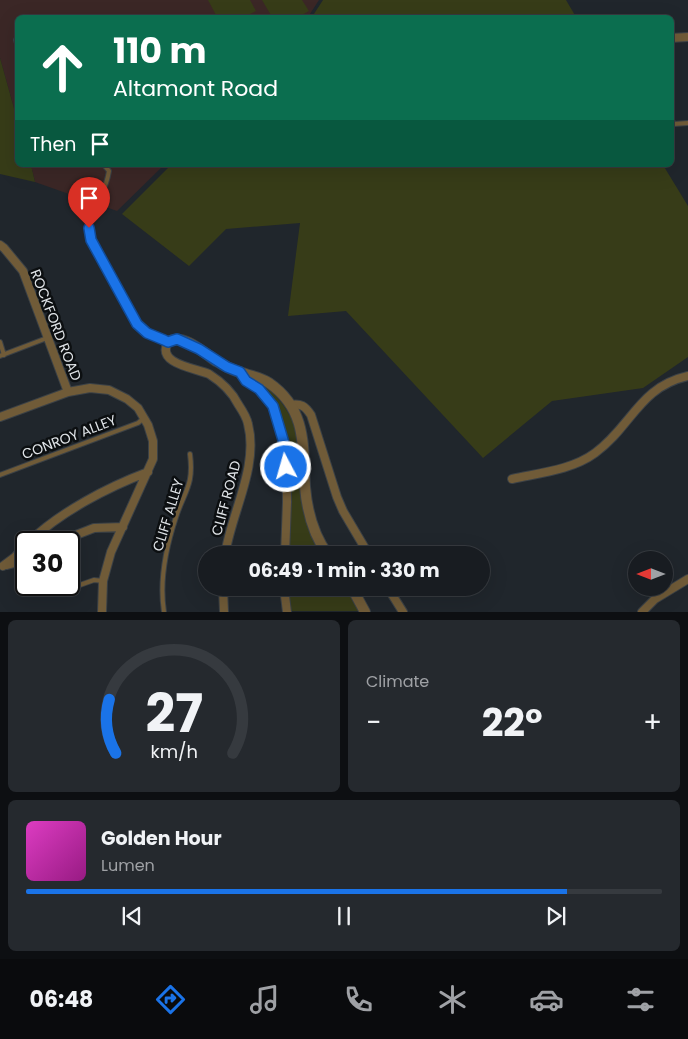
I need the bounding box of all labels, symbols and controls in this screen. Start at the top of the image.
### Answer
text: 110 m [113,26,207,75]
icon: ahead [30,35,95,100]
text: Altamont Road [113,73,278,104]
icon: arrive [86,130,114,158]
text: Then [30,131,76,158]
pin [68,177,110,228]
icon: arrive [75,184,103,212]
street label: ROCKFORD ROAD [26,266,86,384]
street label: CONROY ALLEY [19,410,119,464]
position arrow [259,440,311,492]
street label: CLIFF ROAD [206,458,246,538]
street label: CLIFF ALLEY [147,476,189,554]
speed limit sign: 30 [15,531,80,596]
north arrow [628,551,672,596]
map controls [628,551,673,596]
text: 06:49 · 1 min · 330 m [248,557,440,584]
text: Climate [366,670,429,693]
text: 27 [145,677,203,750]
text: 22° [482,696,543,749]
text: − [366,703,381,742]
text: + [643,703,662,742]
text: km/h [150,739,198,764]
text: Golden Hour [101,825,222,852]
text: Lumen [101,854,155,877]
icon: previous [118,902,146,930]
icon: pause [330,902,358,930]
icon: next [542,902,570,930]
icon: directions [153,982,188,1017]
icon: music [247,982,282,1017]
icon: phone [341,982,376,1017]
icon: climate [435,982,470,1017]
icon: car [529,982,564,1017]
icon: filters [623,982,658,1017]
text: 06:48 [30,984,93,1015]

